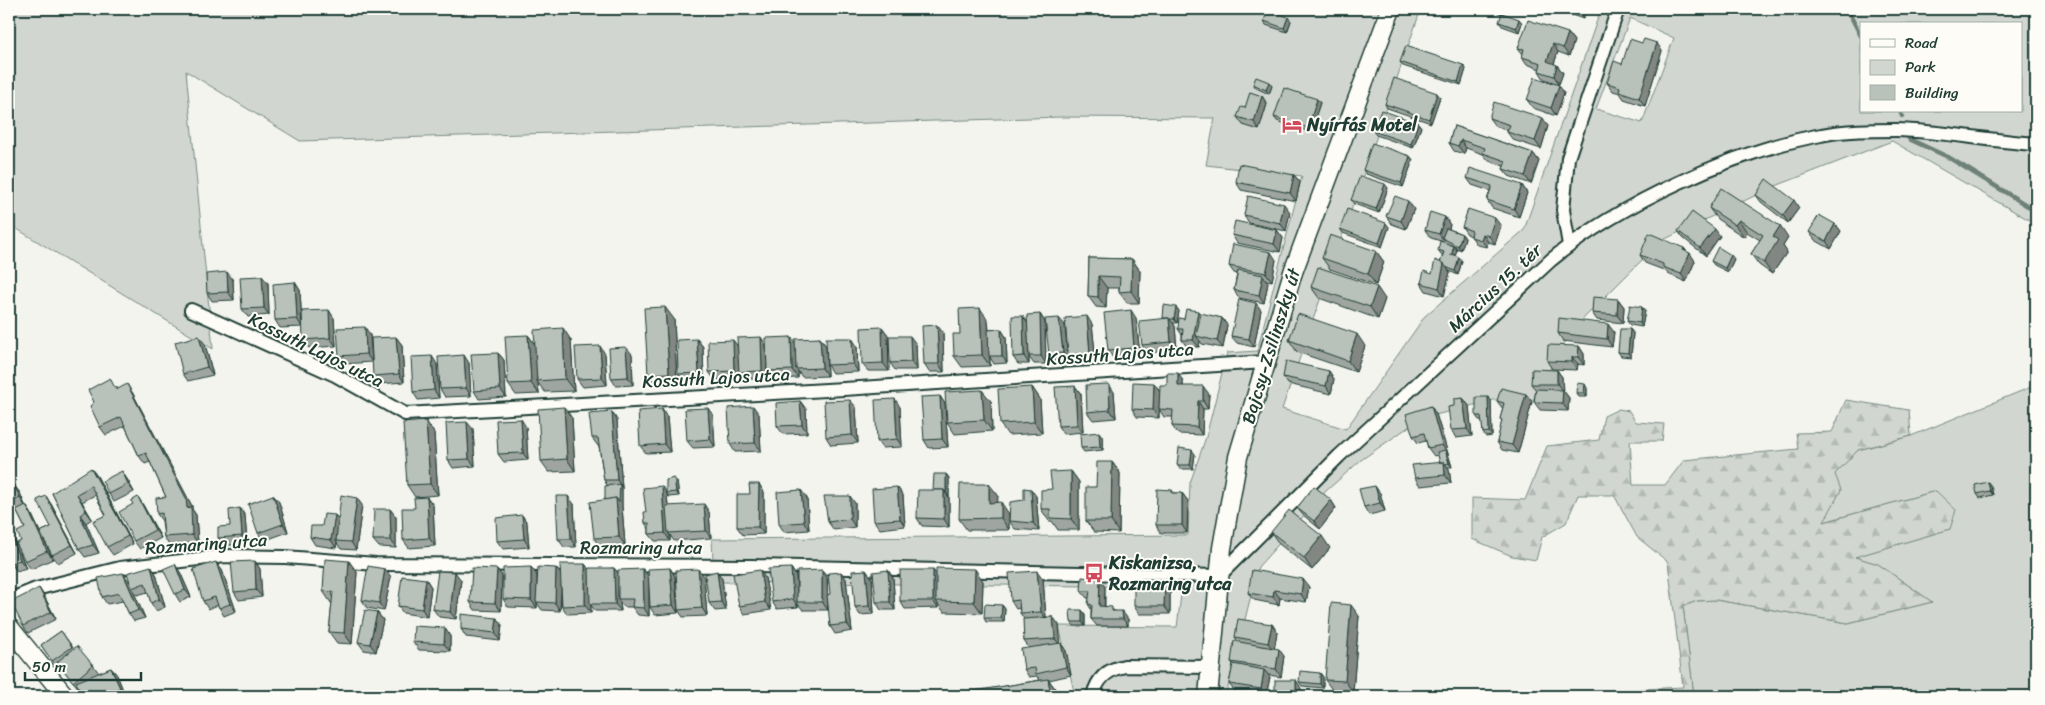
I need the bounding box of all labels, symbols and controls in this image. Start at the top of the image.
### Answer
legend [1860,22,2022,112]
text: Road [1905,30,1938,56]
text: Park [1905,54,1936,80]
text: Building [1905,80,1959,106]
place label: Nyírfás Motel [1306,109,1418,141]
hotel icon: Nyírfás Motel [1281,114,1303,136]
street label: Március 15. tér [1440,234,1551,341]
street label: Bajcsy-Zsilinszky út [1232,263,1310,428]
street label: Kossuth Lajos utca [243,303,389,397]
street label: Kossuth Lajos utca [1045,333,1195,375]
street label: Kossuth Lajos utca [641,358,791,398]
street label: Rozmaring utca [144,524,269,564]
street label: Rozmaring utca [580,532,703,564]
place label: Kiskanizsa, Rozmaring utca [1108,547,1232,600]
bus stop icon: Kiskanizsa, Rozmaring utca [1083,562,1105,584]
scale bar [25,650,141,682]
text: 50 m [32,654,67,680]

